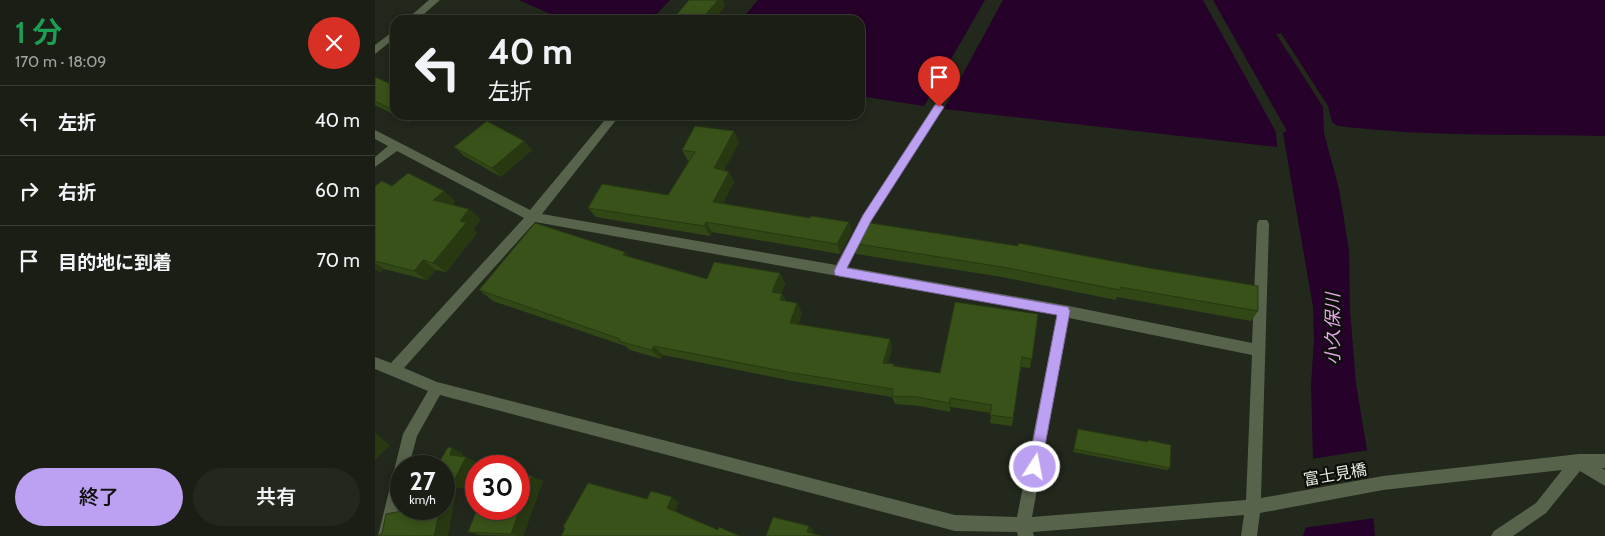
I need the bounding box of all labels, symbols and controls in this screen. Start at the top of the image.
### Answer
text: 1 分 [15,14,62,51]
button: close [308,17,360,69]
text: 40 m [488,30,573,73]
icon: left [405,35,470,100]
text: 170 m · 18:09 [15,52,106,71]
pin [918,56,960,107]
icon: arrive [925,63,953,91]
text: 左折 [488,78,532,105]
icon: left [15,107,43,135]
text: 40 m [315,109,360,132]
text: 左折 [58,111,96,134]
icon: right [15,177,43,205]
text: 60 m [315,179,360,202]
text: 右折 [58,181,96,204]
icon: arrive [15,247,43,275]
text: 70 m [316,249,360,272]
text: 目的地に到着 [58,251,172,274]
water label: 小久保川 [1322,291,1344,365]
position arrow [1008,440,1060,492]
speed limit sign: 30 [465,455,530,520]
street label: 富士見橋 [1302,460,1368,489]
text: 27 [410,466,435,496]
button: 終了 [15,468,183,526]
button: 共有 [193,468,360,526]
text: km/h [409,492,436,507]

